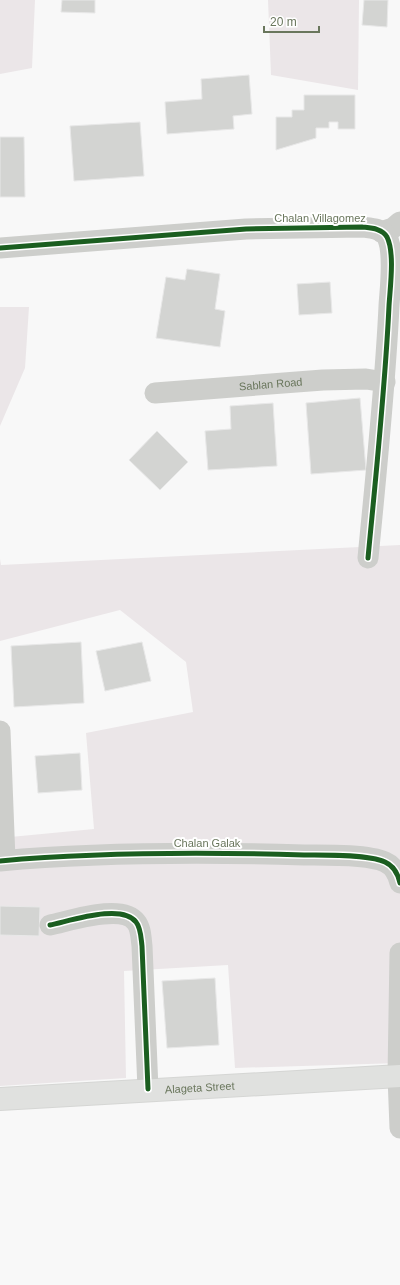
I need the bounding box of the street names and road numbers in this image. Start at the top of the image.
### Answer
street label: Chalan Villagomez [274,212,366,224]
street label: Sablan Road [238,376,303,392]
street label: Chalan Galak [174,837,241,849]
street label: Alageta Street [164,1080,235,1096]

